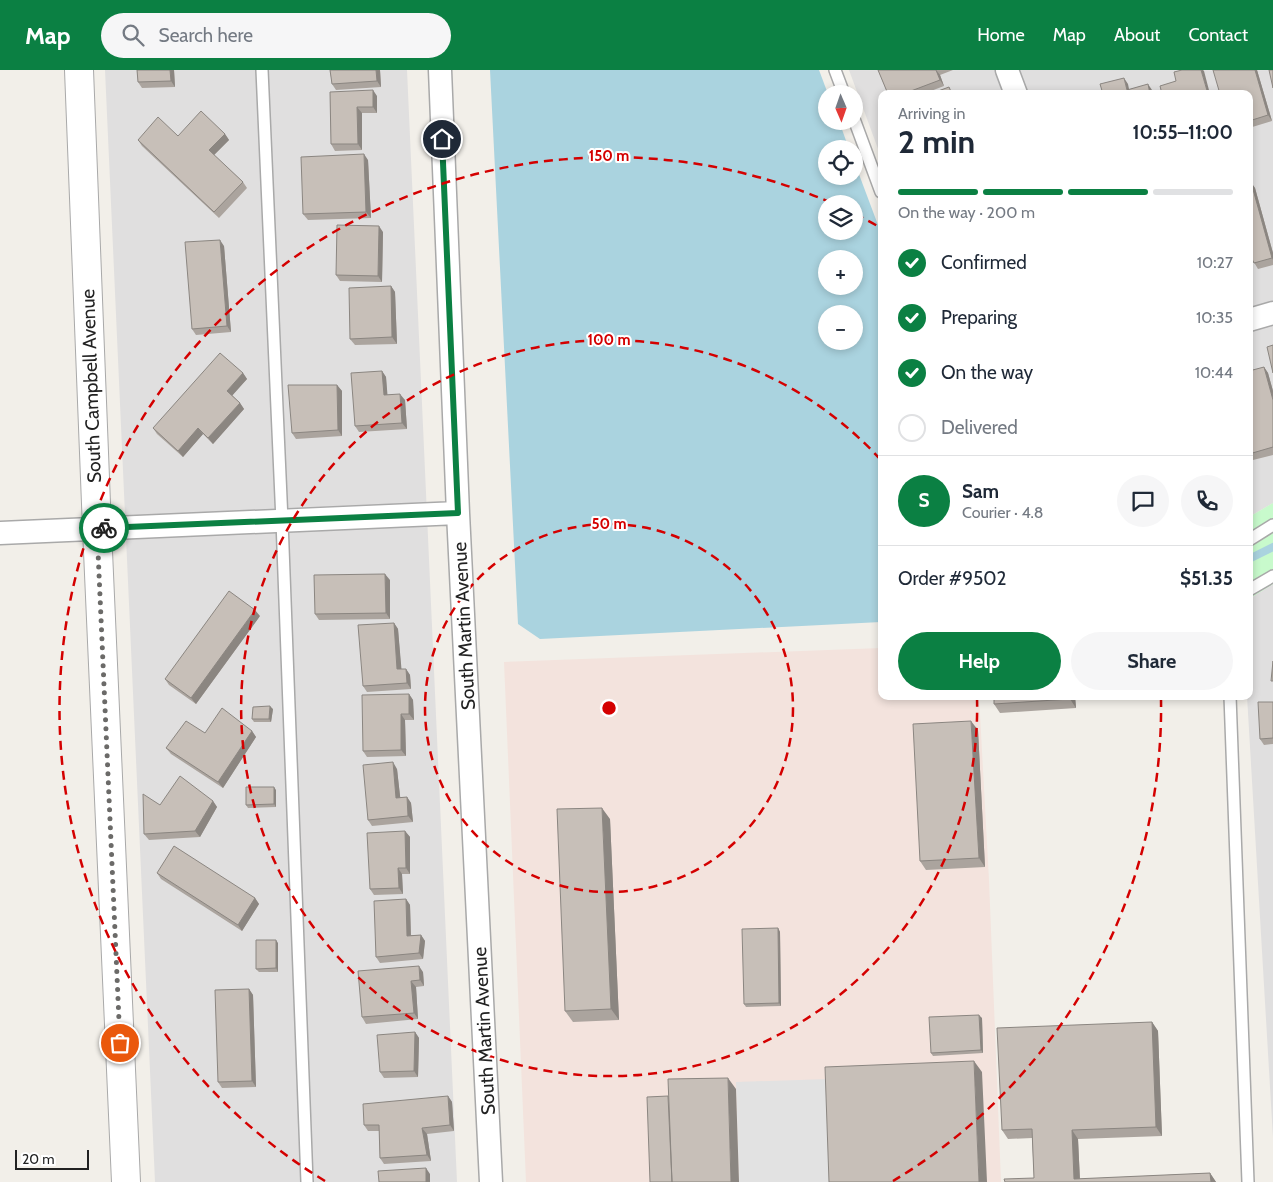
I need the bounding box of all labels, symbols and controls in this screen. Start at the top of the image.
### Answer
search box [101,13,451,58]
text: Map [25,21,71,50]
icon: search [119,21,147,49]
text: Search here [159,24,253,47]
text: Home [977,24,1025,46]
text: Map [1053,24,1086,46]
text: About [1114,24,1160,46]
text: Contact [1188,24,1248,46]
north arrow [818,85,862,130]
map controls [818,85,863,350]
text: Arriving in [898,104,965,123]
pin [421,118,463,160]
text: 10:55–11:00 [1133,121,1233,144]
text: 2 min [898,122,975,161]
icon: home [428,125,456,153]
button: locate [818,140,863,185]
text: 150 m [589,147,629,165]
button: layers [818,195,863,240]
text: On the way · 200 m [898,203,1035,222]
icon: check [898,249,926,277]
button: + [818,250,863,295]
text: Confirmed [941,251,1027,274]
text: 10:27 [1197,253,1233,272]
street label: South Campbell Avenue [76,288,106,484]
icon: check [898,304,926,332]
button: − [818,305,863,350]
text: Preparing [941,306,1017,329]
text: 10:35 [1196,308,1233,327]
text: 100 m [587,331,631,349]
icon: check [898,359,926,387]
text: On the way [941,361,1033,384]
text: 10:44 [1195,363,1233,382]
text: Delivered [941,416,1018,439]
button: chat [1117,475,1169,527]
button: phone [1181,475,1233,527]
text: Sam [962,480,999,503]
text: S [918,489,930,512]
courier [79,503,129,553]
text: Courier · 4.8 [962,503,1044,522]
icon: bike [90,514,118,542]
text: 50 m [591,515,627,533]
street label: South Martin Avenue [448,541,480,711]
text: Order #9502 [898,567,1006,590]
text: $51.35 [1180,567,1233,590]
button: Help [898,632,1061,690]
button: Share [1071,632,1233,690]
centre of rings [600,699,618,717]
street label: South Martin Avenue [468,946,500,1116]
pin [99,1022,141,1064]
icon: bag [106,1029,134,1057]
scale bar [15,1147,89,1170]
text: 20 m [22,1150,55,1168]

